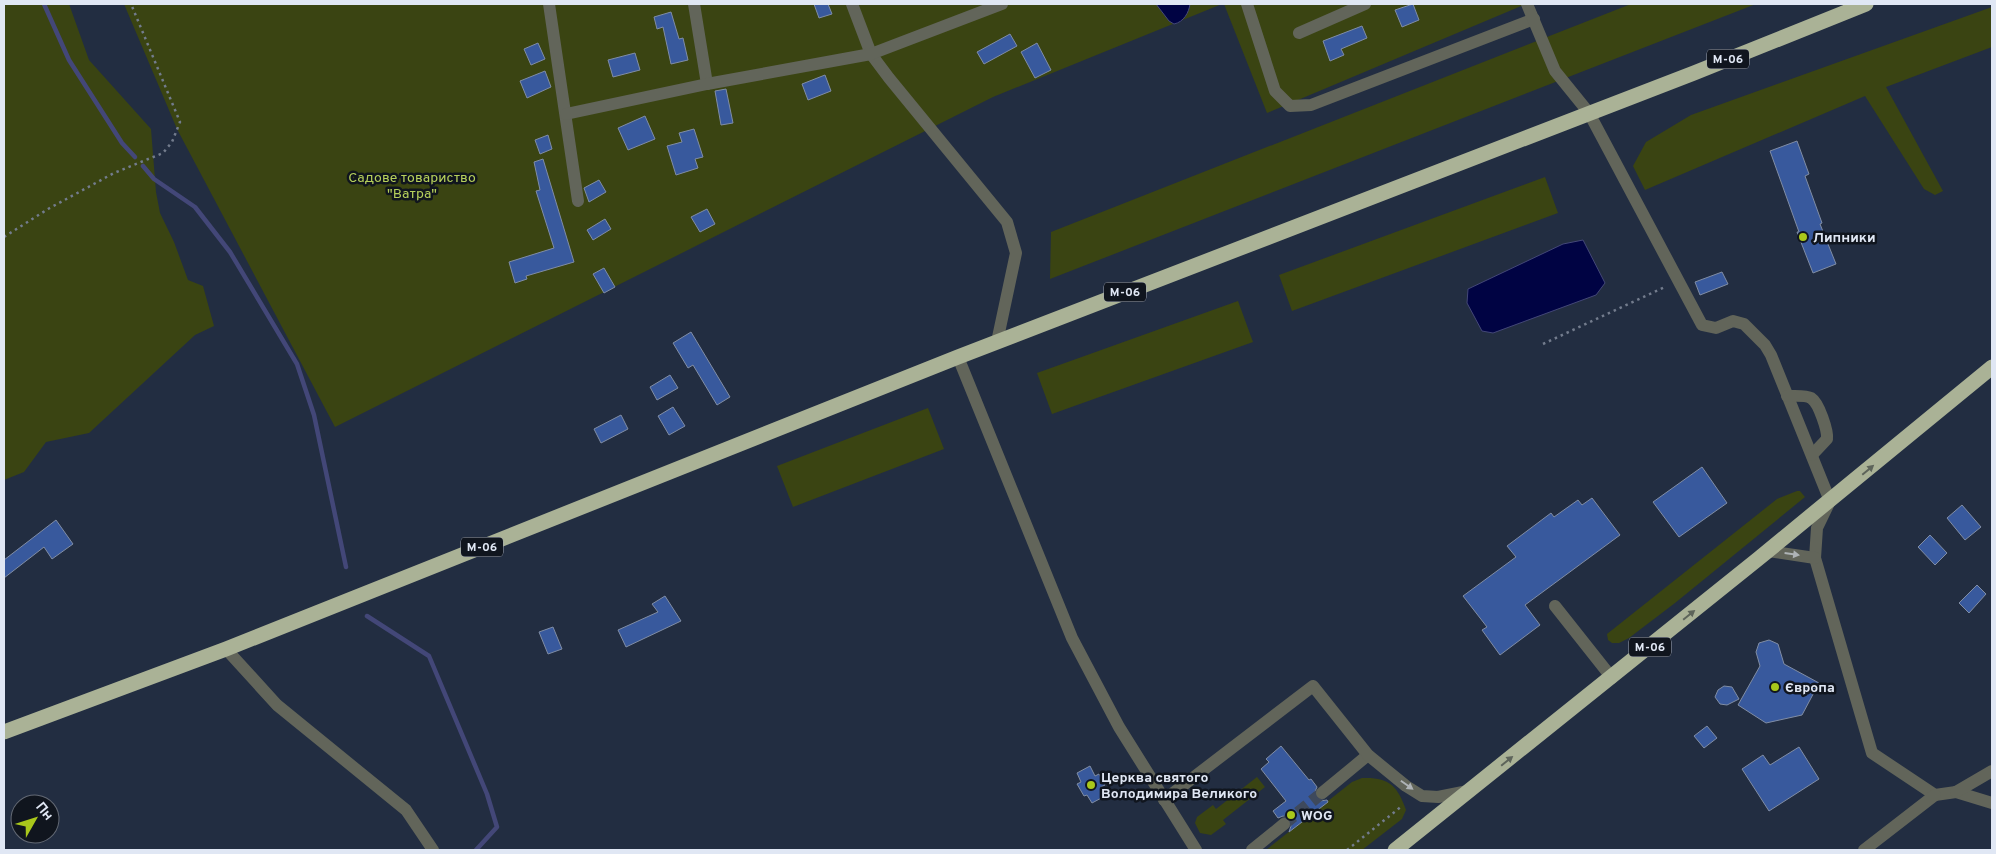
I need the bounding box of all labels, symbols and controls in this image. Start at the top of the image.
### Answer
road number: М-06 [1707,50,1749,68]
park label: Садове товариство "Ватра" [348,170,476,203]
place label: Липники [1813,230,1876,247]
marker: Липники [1797,231,1809,243]
road number: М-06 [1104,282,1146,302]
one-way arrow [1861,464,1874,475]
road number: М-06 [461,538,503,556]
one-way arrow [1784,551,1800,559]
one-way arrow [1682,610,1695,621]
road number: М-06 [1629,638,1671,656]
place label: Європа [1785,680,1835,697]
marker: Європа [1769,681,1781,693]
one-way arrow [1500,755,1513,766]
place label: Церква святого Володимира Великого [1101,770,1257,803]
marker: Церква святого Володимира Великого [1085,779,1097,791]
one-way arrow [1400,780,1414,790]
north arrow [10,794,60,844]
text: Пн [31,799,56,824]
place label: WOG [1301,808,1333,825]
marker: WOG [1285,809,1297,821]

